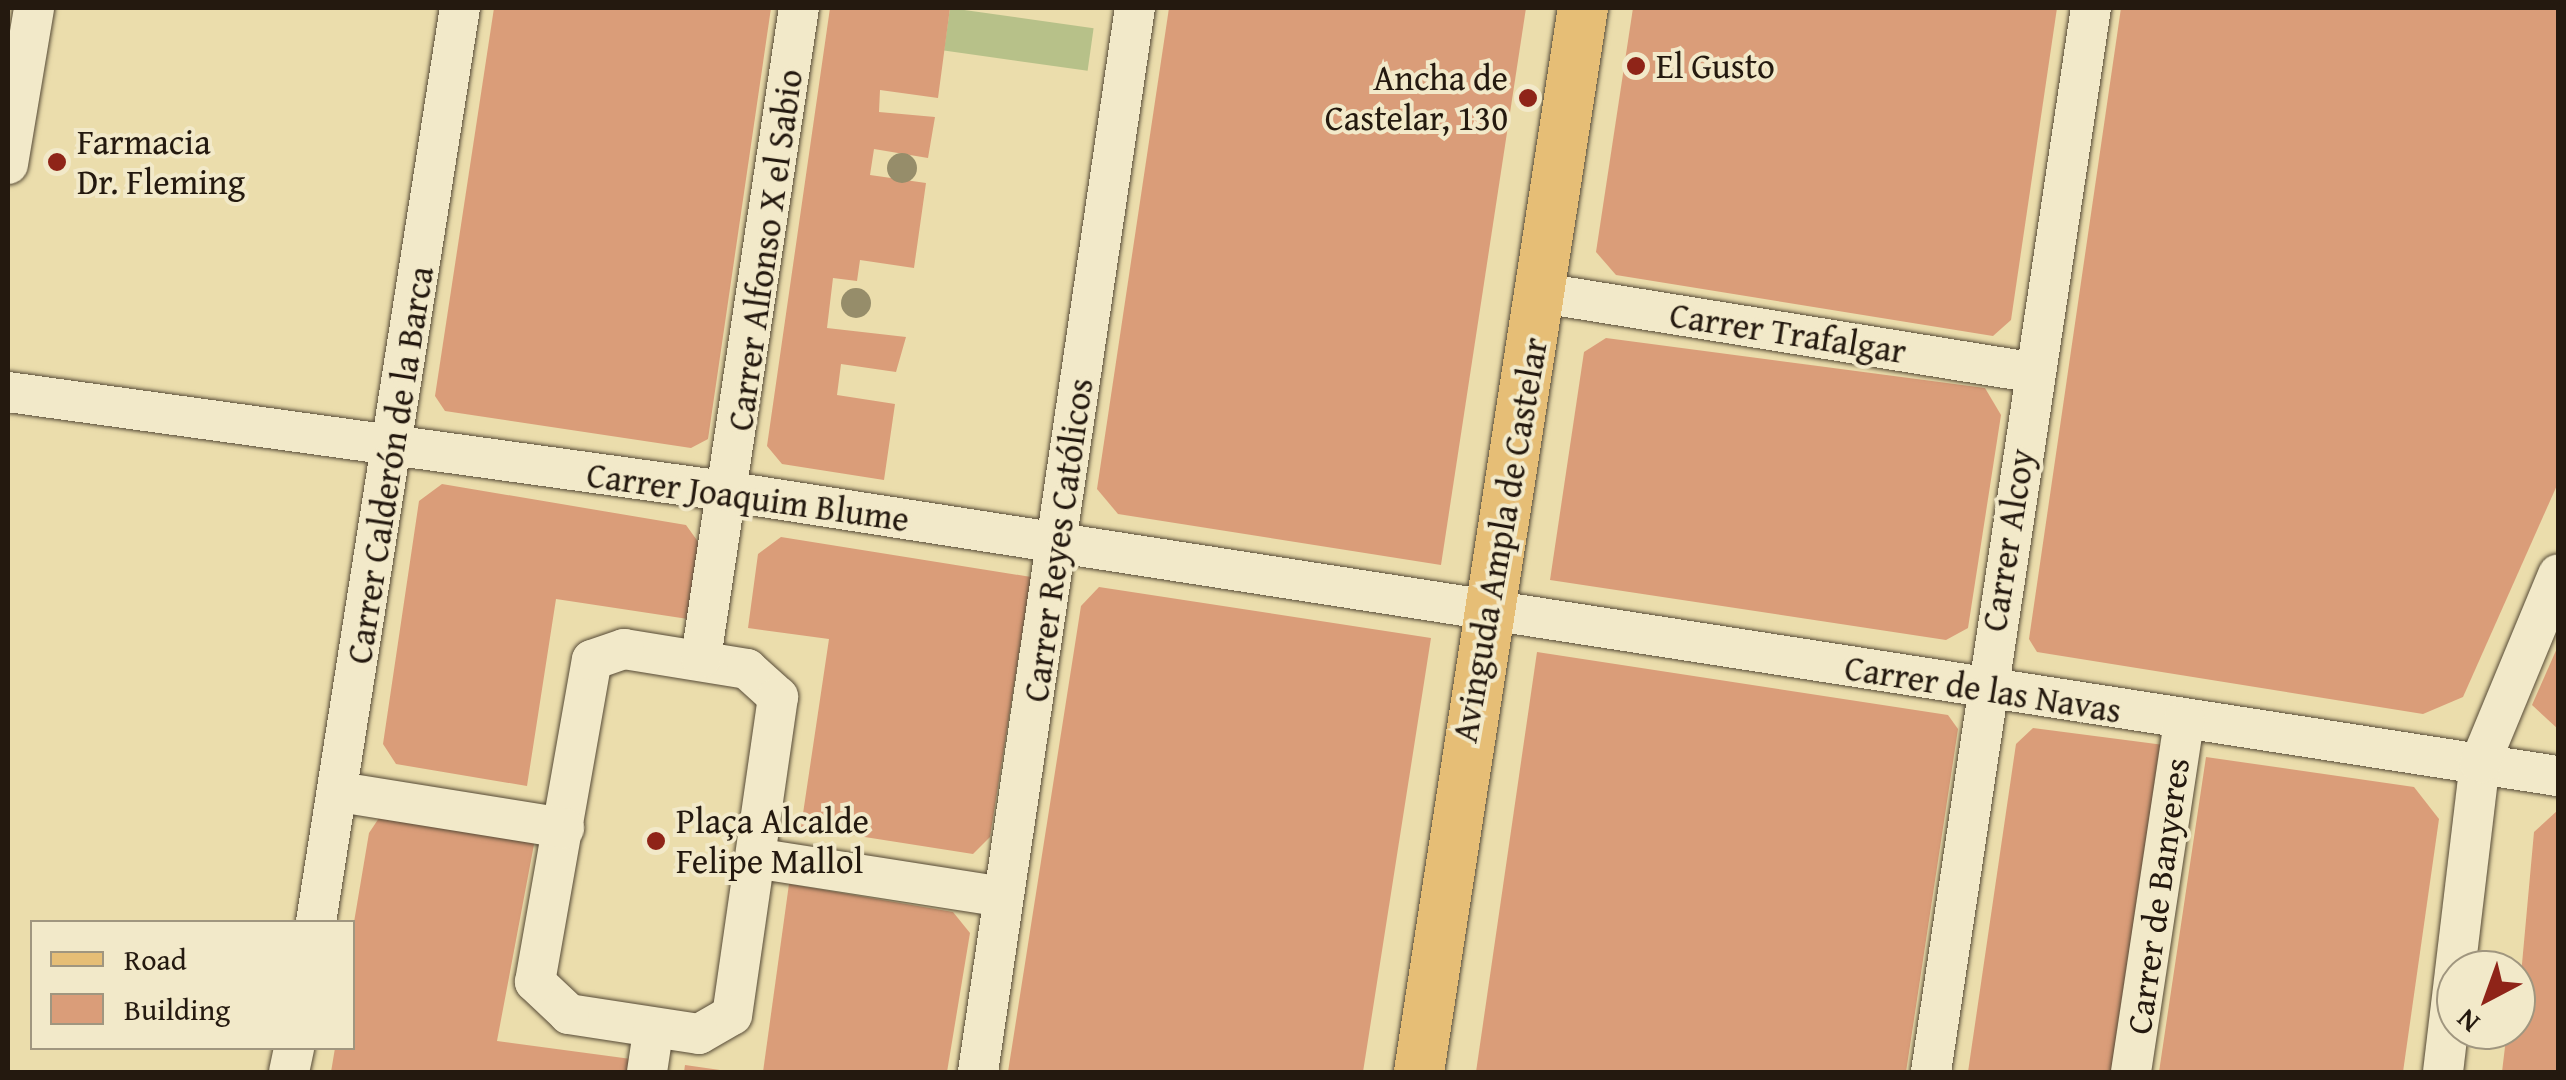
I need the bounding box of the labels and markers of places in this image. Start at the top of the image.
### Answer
place label: El Gusto [1656,45,1775,87]
marker: El Gusto [1625,55,1647,77]
place label: Ancha de Castelar, 130 [1325,57,1508,139]
marker: Ancha de Castelar, 130 [1517,87,1539,109]
place label: Farmacia Dr. Fleming [77,121,245,203]
marker: Farmacia Dr. Fleming [46,151,68,173]
place label: Plaça Alcalde Felipe Mallol [676,800,869,882]
marker: Plaça Alcalde Felipe Mallol [645,830,667,852]

